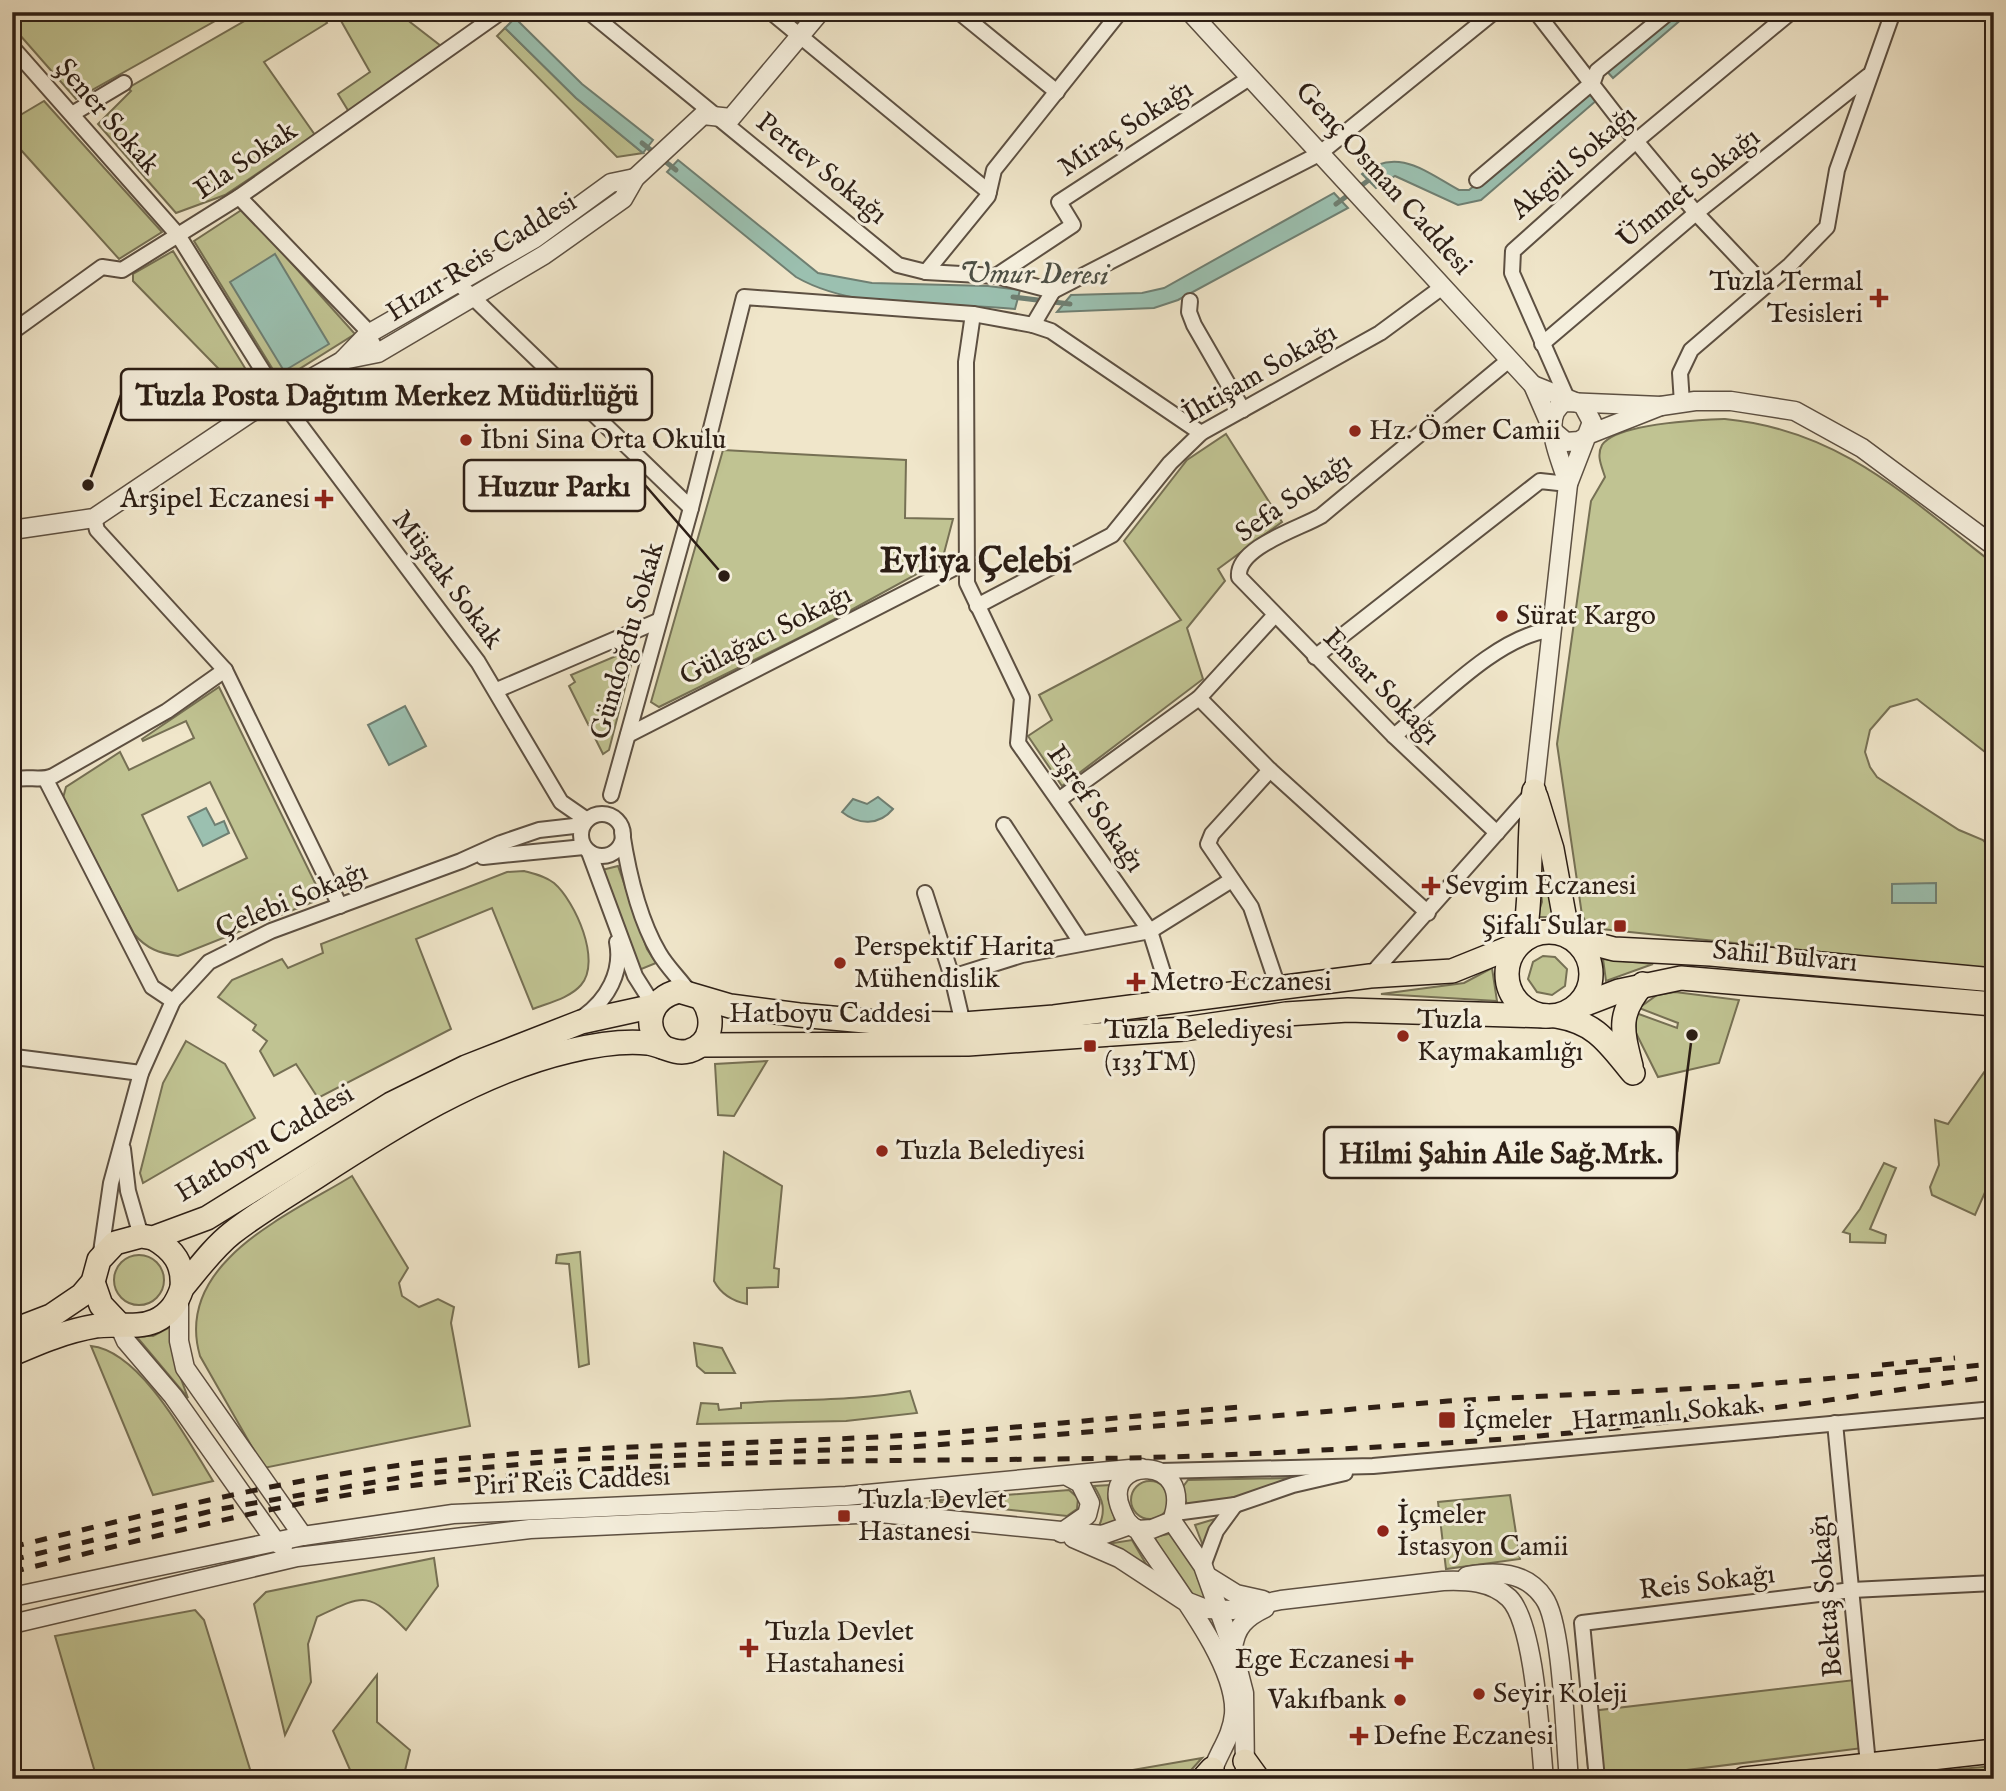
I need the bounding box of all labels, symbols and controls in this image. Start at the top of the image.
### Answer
street label: Şener Sokak [47,52,168,183]
street label: Miraç Sokağı [1052,73,1200,185]
street label: Genç Osman Caddesi [1287,75,1479,283]
street label: Akgül Sokağı [1503,98,1645,228]
street label: Pertev Sokağı [748,105,894,233]
street label: Ela Sokak [188,113,305,208]
street label: Ümmet Sokağı [1610,121,1768,257]
street label: Hızır Reis Caddesi [380,185,584,331]
water label: Umur Deresi [959,255,1112,295]
place label: Tuzla Termal Tesisleri [1709,265,1863,332]
marker: Tuzla Termal Tesisleri [1869,288,1889,308]
street label: İhtişam Sokağı [1176,316,1344,432]
callout: Tuzla Posta Dağıtım Merkez Müdürlüğü [121,369,652,420]
text: Tuzla Posta Dağıtım Merkez Müdürlüğü [134,378,639,416]
place label: Hz. Ömer Camii [1369,414,1561,449]
place label: İbni Sina Orta Okulu [480,423,726,458]
marker: Hz. Ömer Camii [1347,423,1363,439]
marker: İbni Sina Orta Okulu [458,432,474,448]
street label: Sefa Sokağı [1229,445,1359,551]
callout: Huzur Parkı [464,460,645,511]
text: Huzur Parkı [477,469,631,507]
place label: Arşipel Eczanesi [119,482,310,517]
marker: Arşipel Eczanesi [316,491,332,507]
street label: Müştak Sokak [383,504,511,657]
street label: Gündoğdu Sokak [583,537,673,744]
district label: Evliya Çelebi [880,540,1072,585]
street label: Gülağacı Sokağı [674,578,858,694]
place label: Sürat Kargo [1516,599,1656,634]
marker: Sürat Kargo [1494,608,1510,624]
street label: Ensar Sokağı [1315,621,1447,753]
street label: Eşref Sokağı [1038,738,1152,880]
street label: Çelebi Sokağı [211,855,373,947]
place label: Sevgim Eczanesi [1445,869,1636,904]
marker: Sevgim Eczanesi [1423,878,1439,894]
place label: Şifalı Sular [1482,909,1606,944]
marker: Şifalı Sular [1612,918,1628,934]
place label: Perspektif Harita Mühendislik [854,930,1056,997]
street label: Sahil Bulvarı [1711,933,1859,981]
marker: Perspektif Harita Mühendislik [832,955,848,971]
place label: Metro Eczanesi [1150,965,1332,1000]
marker: Metro Eczanesi [1128,974,1144,990]
street label: Hatboyu Caddesi [729,997,931,1032]
place label: Tuzla Kaymakamlığı [1417,1003,1583,1070]
place label: Tuzla Belediyesi (133TM) [1104,1013,1293,1080]
marker: Tuzla Kaymakamlığı [1395,1028,1411,1044]
marker: Tuzla Belediyesi (133TM) [1082,1038,1098,1054]
street label: Hatboyu Caddesi [169,1077,361,1211]
callout: Hilmi Şahin Aile Sağ.Mrk. [1324,1127,1677,1178]
place label: Tuzla Belediyesi [896,1134,1085,1169]
text: Hilmi Şahin Aile Sağ.Mrk. [1339,1136,1663,1174]
marker: Tuzla Belediyesi [874,1143,890,1159]
street label: Harmanlı Sokak [1570,1388,1761,1440]
place label: İçmeler [1463,1403,1552,1438]
marker: İçmeler [1437,1410,1457,1430]
street label: Piri Reis Caddesi [473,1459,671,1505]
place label: Tuzla Devlet Hastanesi [858,1483,1007,1550]
place label: İçmeler İstasyon Camii [1397,1498,1568,1565]
marker: Tuzla Devlet Hastanesi [836,1508,852,1524]
street label: Bektaş Sokağı [1802,1513,1852,1679]
marker: İçmeler İstasyon Camii [1375,1523,1391,1539]
street label: Reis Sokağı [1637,1557,1777,1609]
place label: Tuzla Devlet Hastahanesi [765,1615,914,1682]
marker: Tuzla Devlet Hastahanesi [739,1638,759,1658]
place label: Ege Eczanesi [1235,1643,1390,1678]
marker: Ege Eczanesi [1396,1652,1412,1668]
place label: Seyir Koleji [1493,1677,1628,1712]
place label: Vakıfbank [1267,1683,1387,1718]
marker: Seyir Koleji [1471,1686,1487,1702]
marker: Vakıfbank [1392,1692,1408,1708]
place label: Defne Eczanesi [1373,1719,1554,1754]
marker: Defne Eczanesi [1351,1728,1367,1744]

